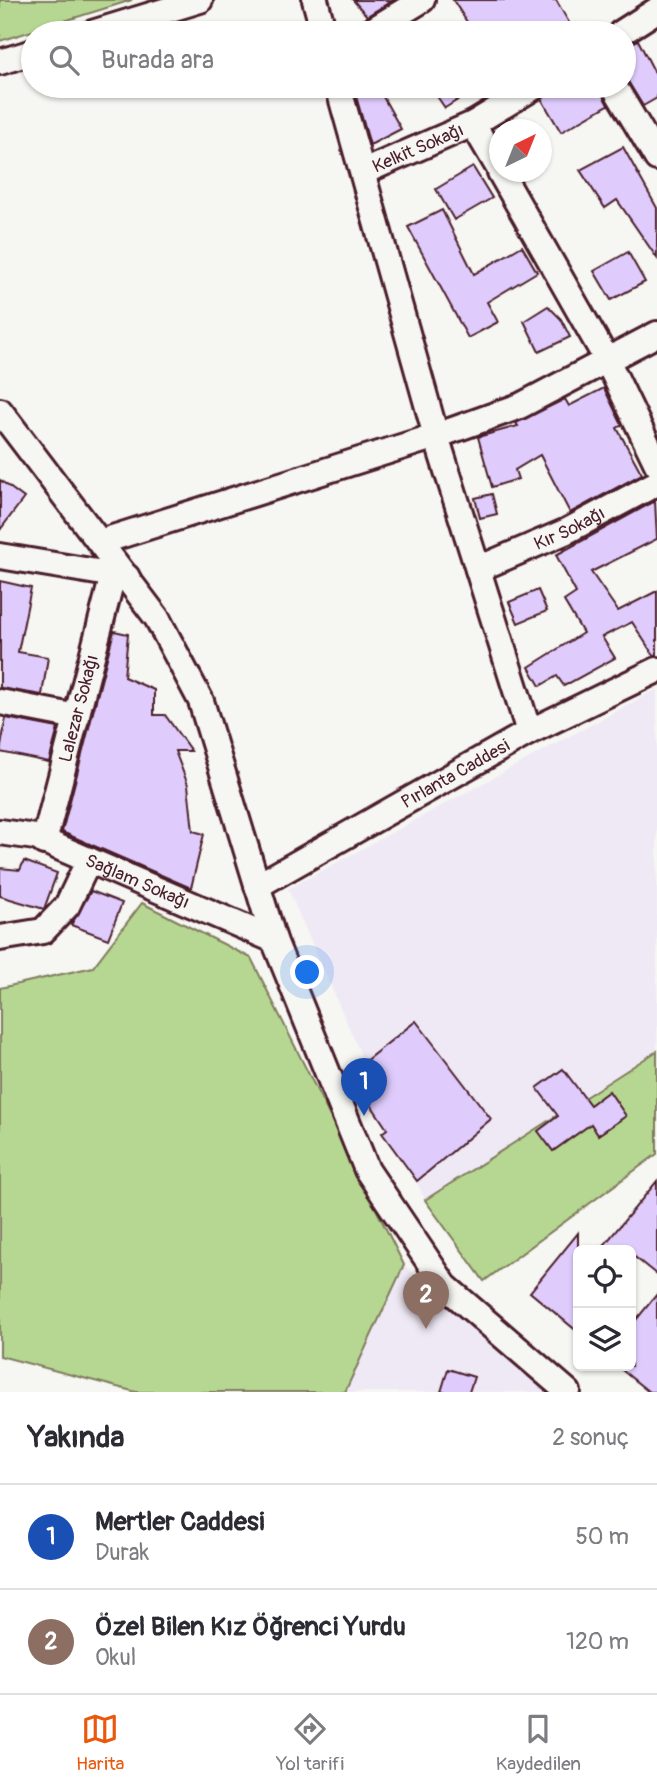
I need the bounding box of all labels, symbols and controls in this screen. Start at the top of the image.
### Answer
search box [21,21,636,98]
icon: search [45,41,83,79]
text: Burada ara [101,44,214,76]
street label: Kelkit Sokağı [369,118,467,178]
north arrow [489,119,552,182]
street label: Kır Sokağı [530,501,609,555]
street label: Lalezar Sokağı [54,652,103,765]
street label: Pırlanta Caddesi [397,734,514,814]
street label: Sağlam Sokağı [82,849,193,914]
your location [290,955,324,989]
pin: 1 [341,1058,387,1116]
map controls [573,1245,636,1371]
button: locate [573,1245,636,1308]
pin: 2 [403,1271,449,1329]
button: layers [573,1308,636,1371]
text: Yakında [28,1419,124,1456]
text: 2 sonuç [552,1423,629,1452]
text: Mertler Caddesi [95,1506,265,1538]
text: 1 [47,1522,56,1551]
text: 50 m [575,1522,629,1551]
text: Durak [95,1538,149,1567]
text: Özel Bilen Kız Öğrenci Yurdu [95,1611,406,1643]
text: 2 [45,1627,57,1656]
text: 120 m [566,1627,629,1656]
text: Okul [95,1643,136,1672]
tab: Harita [76,1710,124,1776]
tab: Yol tarifi [276,1710,344,1776]
tab: Kaydedilen [496,1710,581,1776]

